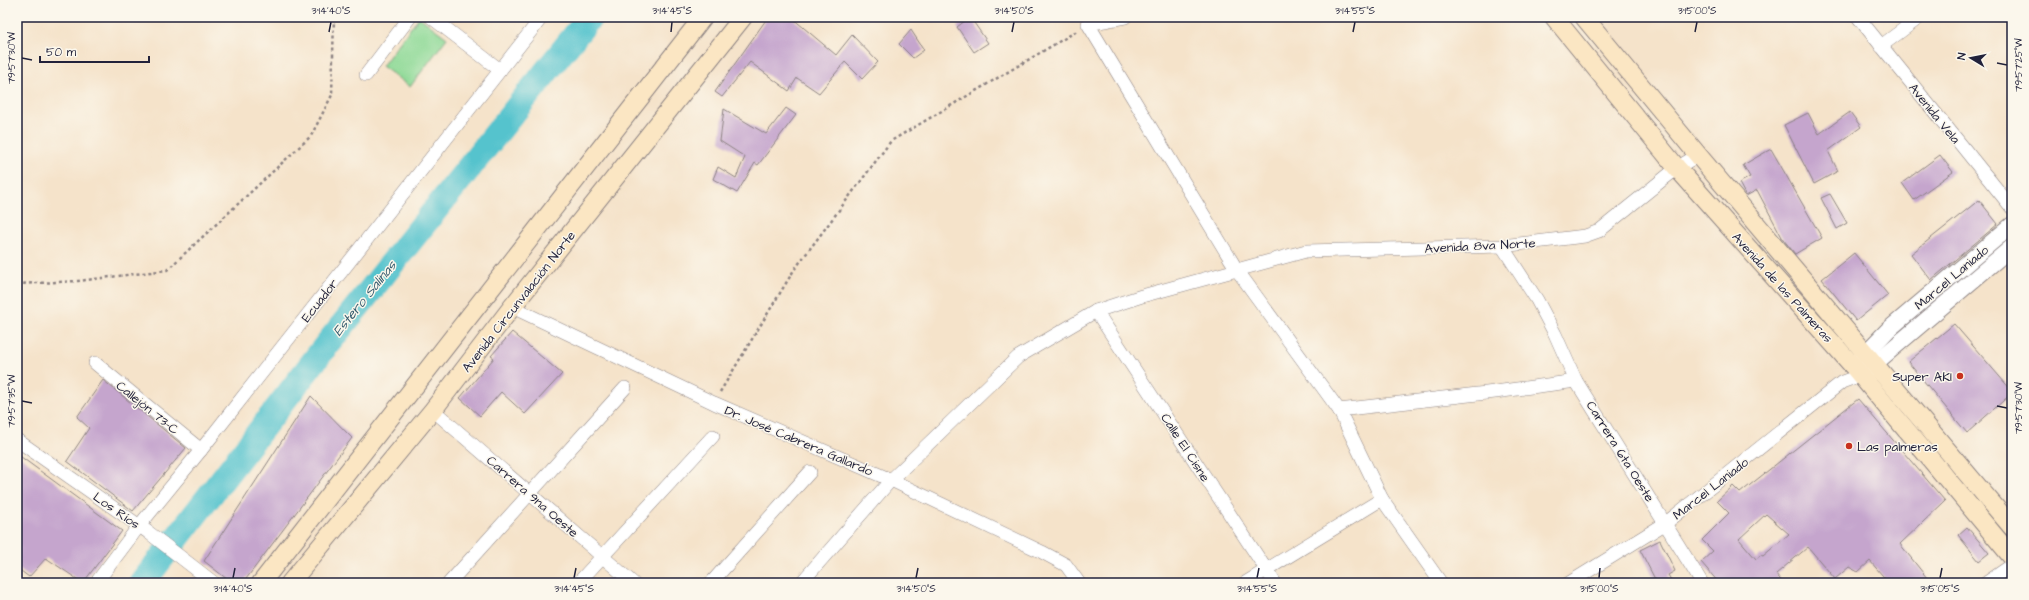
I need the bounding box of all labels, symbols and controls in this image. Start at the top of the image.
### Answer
text: 3°14'40"S [312,4,351,18]
text: 3°14'45"S [652,4,692,18]
text: 3°14'50"S [994,4,1034,18]
text: 3°14'55"S [1335,4,1376,18]
text: 3°15'00"S [1678,4,1717,18]
text: 79°57'30"W [5,31,19,84]
scale bar [40,38,149,64]
north arrow [1951,38,1991,78]
text: 79°57'25"W [2012,38,2026,92]
text: 50 m [46,44,77,61]
text: N [1954,52,1970,61]
street label: Avenida Vela [1904,80,1964,148]
street label: Avenida Circunvalación Norte [458,227,580,376]
street label: Avenida de las Palmeras [1728,229,1837,347]
street label: Avenida 8va Norte [1424,234,1536,258]
street label: Marcel Laniado [1911,241,1993,314]
water label: Estero Salinas [328,256,402,340]
street label: Ecuador [297,275,342,326]
place label: Super AKI [1892,368,1952,386]
marker: Super AKI [1955,371,1965,381]
text: 79°57'35"W [5,374,19,427]
street label: Callejón 73-C [112,377,183,439]
text: 79°57'30"W [2012,381,2026,434]
street label: Carrera 6ta Oeste [1582,398,1659,505]
street label: Dr. José Cabrera Gallardo [722,401,876,481]
street label: Calle El Cisne [1156,410,1214,485]
place label: Las palmeras [1857,438,1938,456]
marker: Las palmeras [1844,441,1854,451]
street label: Carrera 9na Oeste [482,452,582,542]
street label: Marcel Laniado [1669,453,1753,524]
street label: Los Ríos [90,488,144,534]
text: 3°14'40"S [214,582,253,596]
text: 3°14'45"S [554,582,594,596]
text: 3°14'50"S [896,582,936,596]
text: 3°14'55"S [1237,582,1278,596]
text: 3°15'00"S [1580,582,1619,596]
text: 3°15'05"S [1920,582,1960,596]

